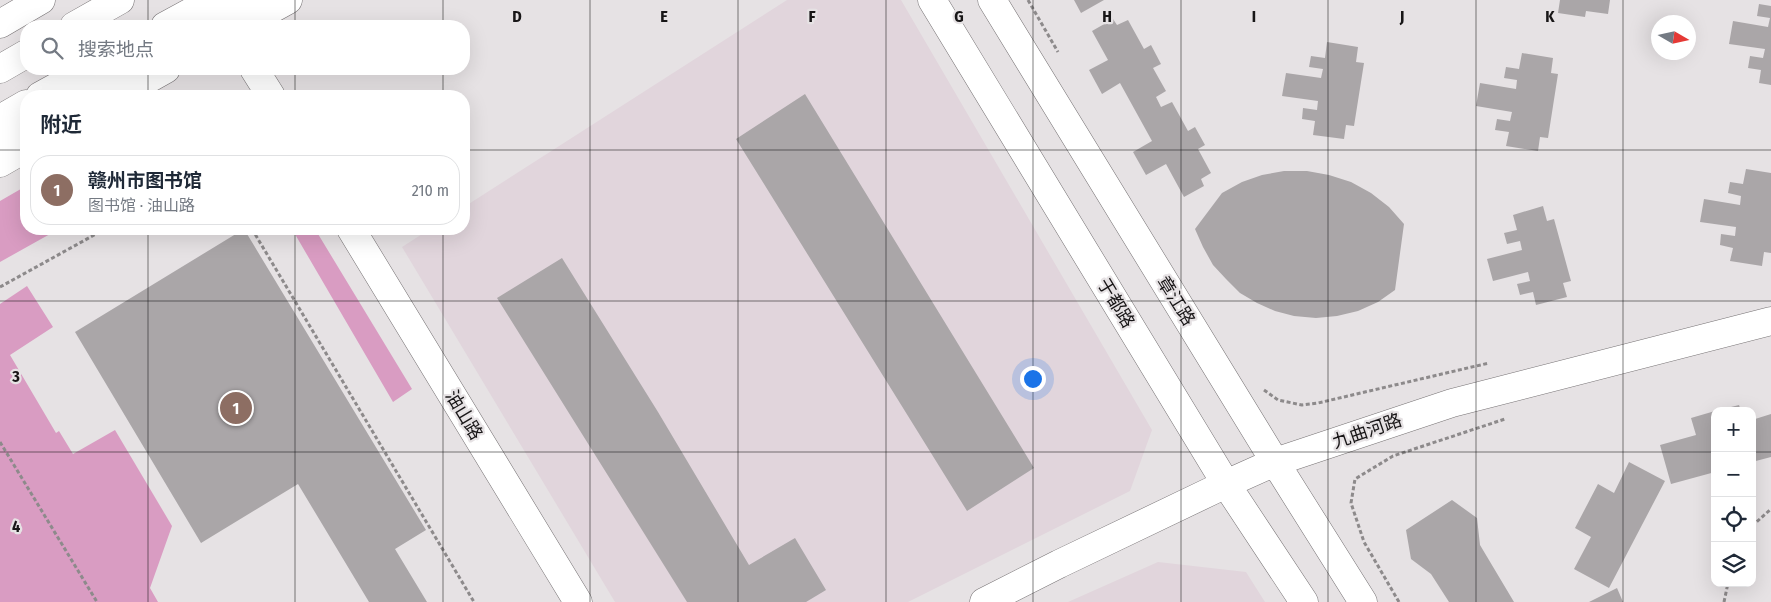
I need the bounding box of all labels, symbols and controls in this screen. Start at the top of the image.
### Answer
text: D [512,7,522,26]
text: E [660,7,668,26]
text: F [808,7,816,26]
text: G [954,7,964,26]
text: H [1102,7,1112,26]
text: I [1252,7,1256,26]
text: J [1399,7,1404,26]
text: K [1545,7,1555,26]
north arrow [1651,15,1696,60]
search box [20,20,470,75]
icon: search [38,34,66,62]
text: 搜索地点 [78,38,154,61]
text: 附近 [40,112,82,138]
text: 赣州市图书馆 [88,169,202,192]
text: 1 [54,181,60,200]
text: 210 m [412,181,449,200]
text: 图书馆 · 油山路 [88,196,195,215]
street label: 章江路 [1152,272,1200,330]
street label: 于都路 [1093,274,1139,332]
your location [1020,366,1046,392]
text: 3 [11,367,20,386]
street label: 油山路 [441,386,487,444]
pin: 1 [220,389,252,427]
map controls [1711,407,1756,587]
button: + [1711,407,1756,452]
street label: 九曲河路 [1329,409,1405,453]
button: − [1711,452,1756,497]
button: locate [1711,497,1756,542]
text: 4 [12,517,20,536]
button: layers [1711,542,1756,587]

